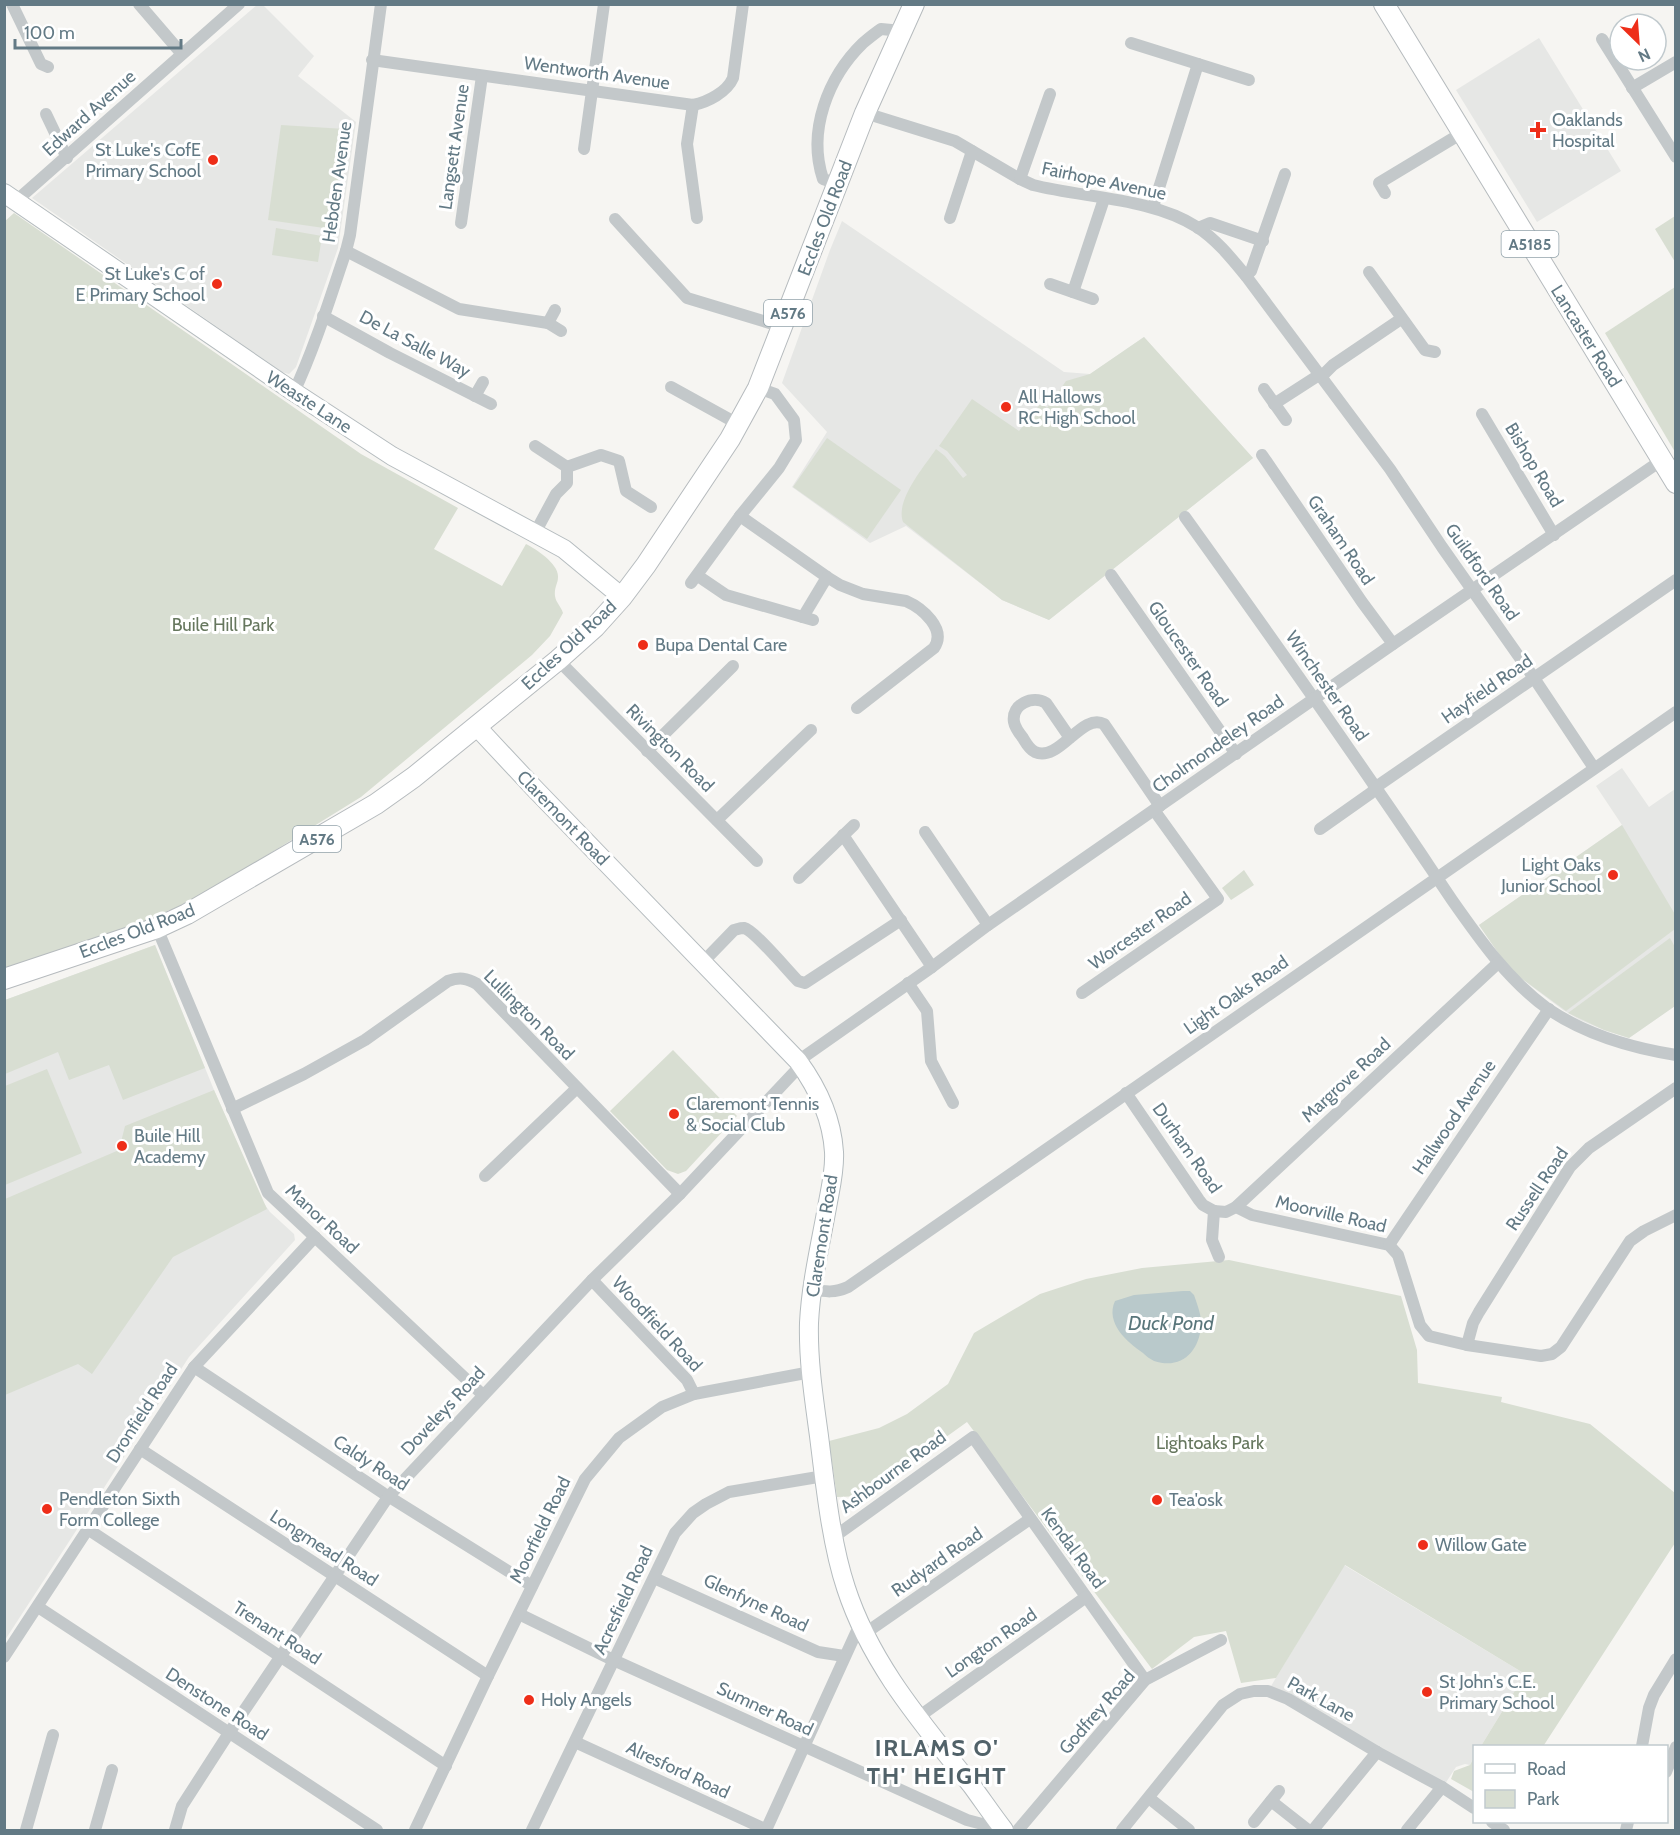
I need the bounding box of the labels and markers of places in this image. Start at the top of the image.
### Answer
place label: Oaklands Hospital [1552,109,1623,152]
marker: Oaklands Hospital [1529,121,1547,139]
place label: St Luke's CofE Primary School [86,139,202,182]
marker: St Luke's CofE Primary School [206,153,220,167]
place label: St Luke's C of E Primary School [76,263,206,306]
marker: St Luke's C of E Primary School [210,277,224,291]
place label: All Hallows RC High School [1018,386,1136,429]
marker: All Hallows RC High School [999,400,1013,414]
place label: Bupa Dental Care [655,634,787,656]
marker: Bupa Dental Care [636,638,650,652]
place label: Light Oaks Junior School [1500,854,1602,897]
marker: Light Oaks Junior School [1606,868,1620,882]
place label: Claremont Tennis & Social Club [686,1093,819,1136]
marker: Claremont Tennis & Social Club [667,1107,681,1121]
place label: Buile Hill Academy [134,1125,206,1168]
marker: Buile Hill Academy [115,1139,129,1153]
place label: Pendleton Sixth Form College [59,1488,180,1531]
place label: Tea'osk [1169,1489,1224,1511]
marker: Tea'osk [1150,1493,1164,1507]
marker: Pendleton Sixth Form College [40,1502,54,1516]
place label: Willow Gate [1435,1534,1527,1556]
marker: Willow Gate [1416,1538,1430,1552]
place label: St John's C.E. Primary School [1439,1671,1555,1714]
marker: St John's C.E. Primary School [1420,1685,1434,1699]
place label: Holy Angels [541,1689,632,1711]
marker: Holy Angels [522,1693,536,1707]

